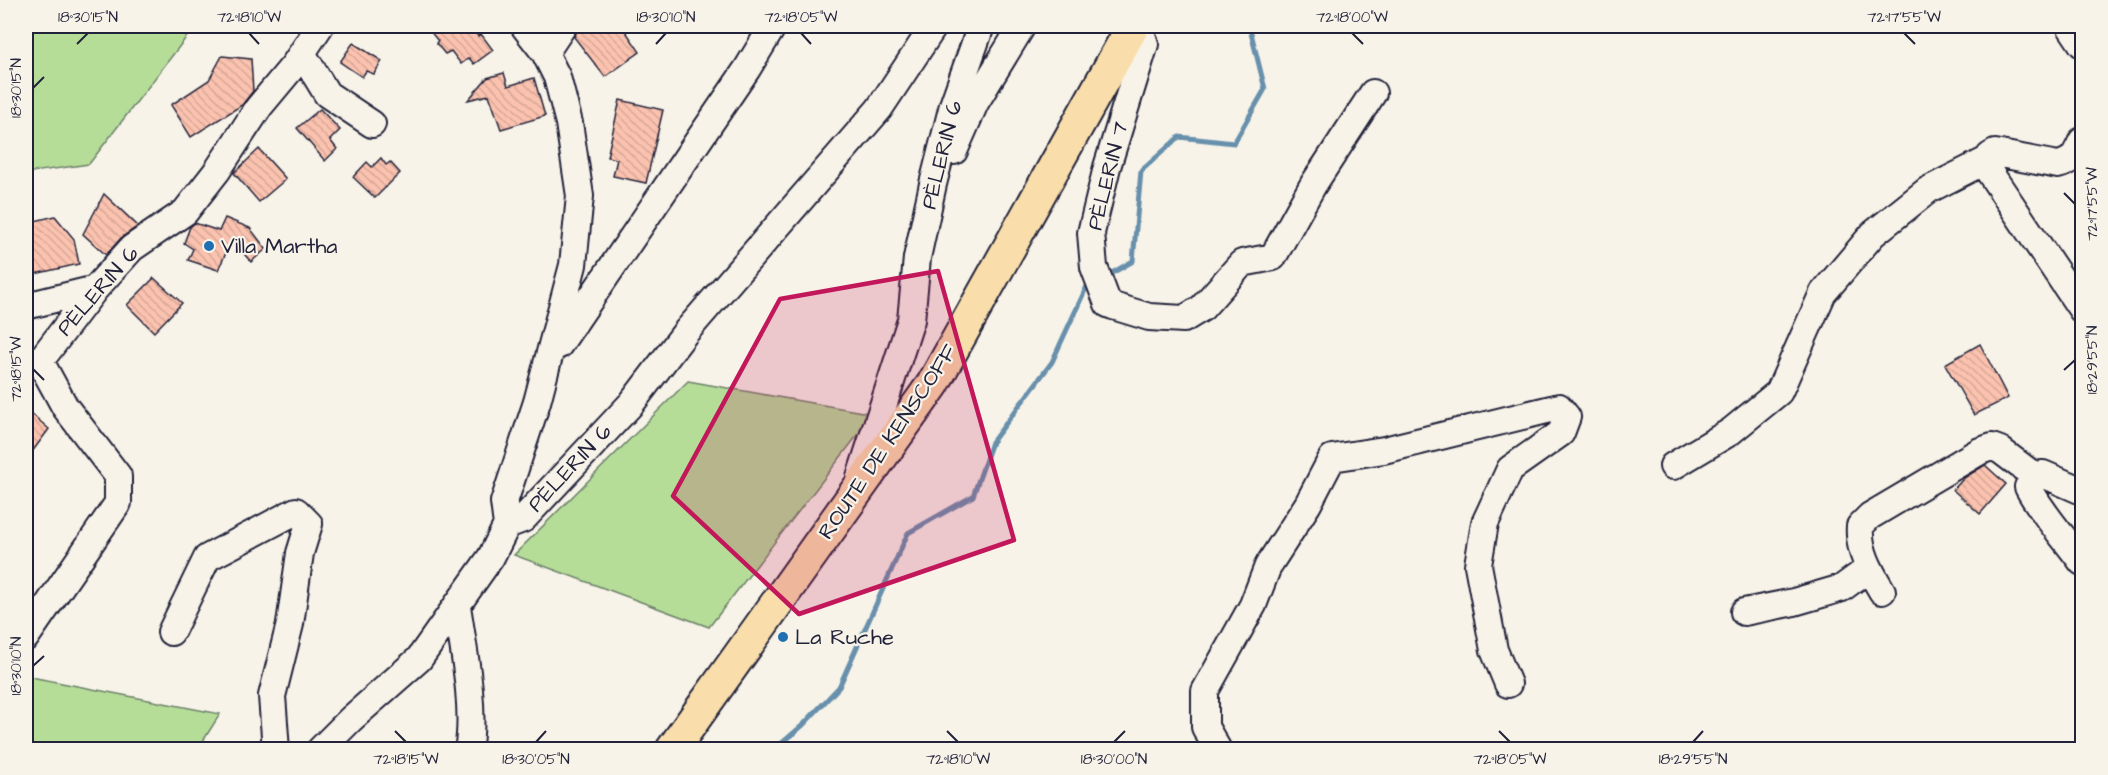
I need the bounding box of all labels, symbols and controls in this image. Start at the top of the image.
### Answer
text: 18°30'15"N [58,7,118,28]
text: 72°18'10"W [217,7,281,28]
text: 18°30'10"N [637,7,695,28]
text: 72°18'05"W [765,7,837,28]
text: 72°18'00"W [1316,7,1388,28]
text: 72°17'55"W [1867,7,1941,28]
text: 18°30'15"N [6,58,27,118]
street label: PÈLERIN 6 [914,97,970,212]
street label: PÈLERIN 7 [1080,118,1137,233]
text: 72°17'55"W [2082,167,2103,241]
place label: Villa Martha [221,231,338,262]
street label: PÈLERIN 6 [50,239,146,343]
marker: Villa Martha [202,239,216,253]
text: 18°29'55"N [2082,326,2103,394]
text: 72°18'15"W [6,336,27,402]
street label: ROUTE DE KENSCOFF [811,338,965,546]
street label: PÈLERIN 6 [521,417,619,519]
place label: La Ruche [795,622,894,653]
marker: La Ruche [776,630,790,644]
text: 18°30'10"N [6,637,27,695]
text: 72°18'15"W [373,749,439,770]
text: 18°30'05"N [502,749,570,770]
text: 72°18'10"W [926,749,990,770]
text: 18°30'00"N [1081,749,1147,770]
text: 72°18'05"W [1474,749,1546,770]
text: 18°29'55"N [1659,749,1727,770]

